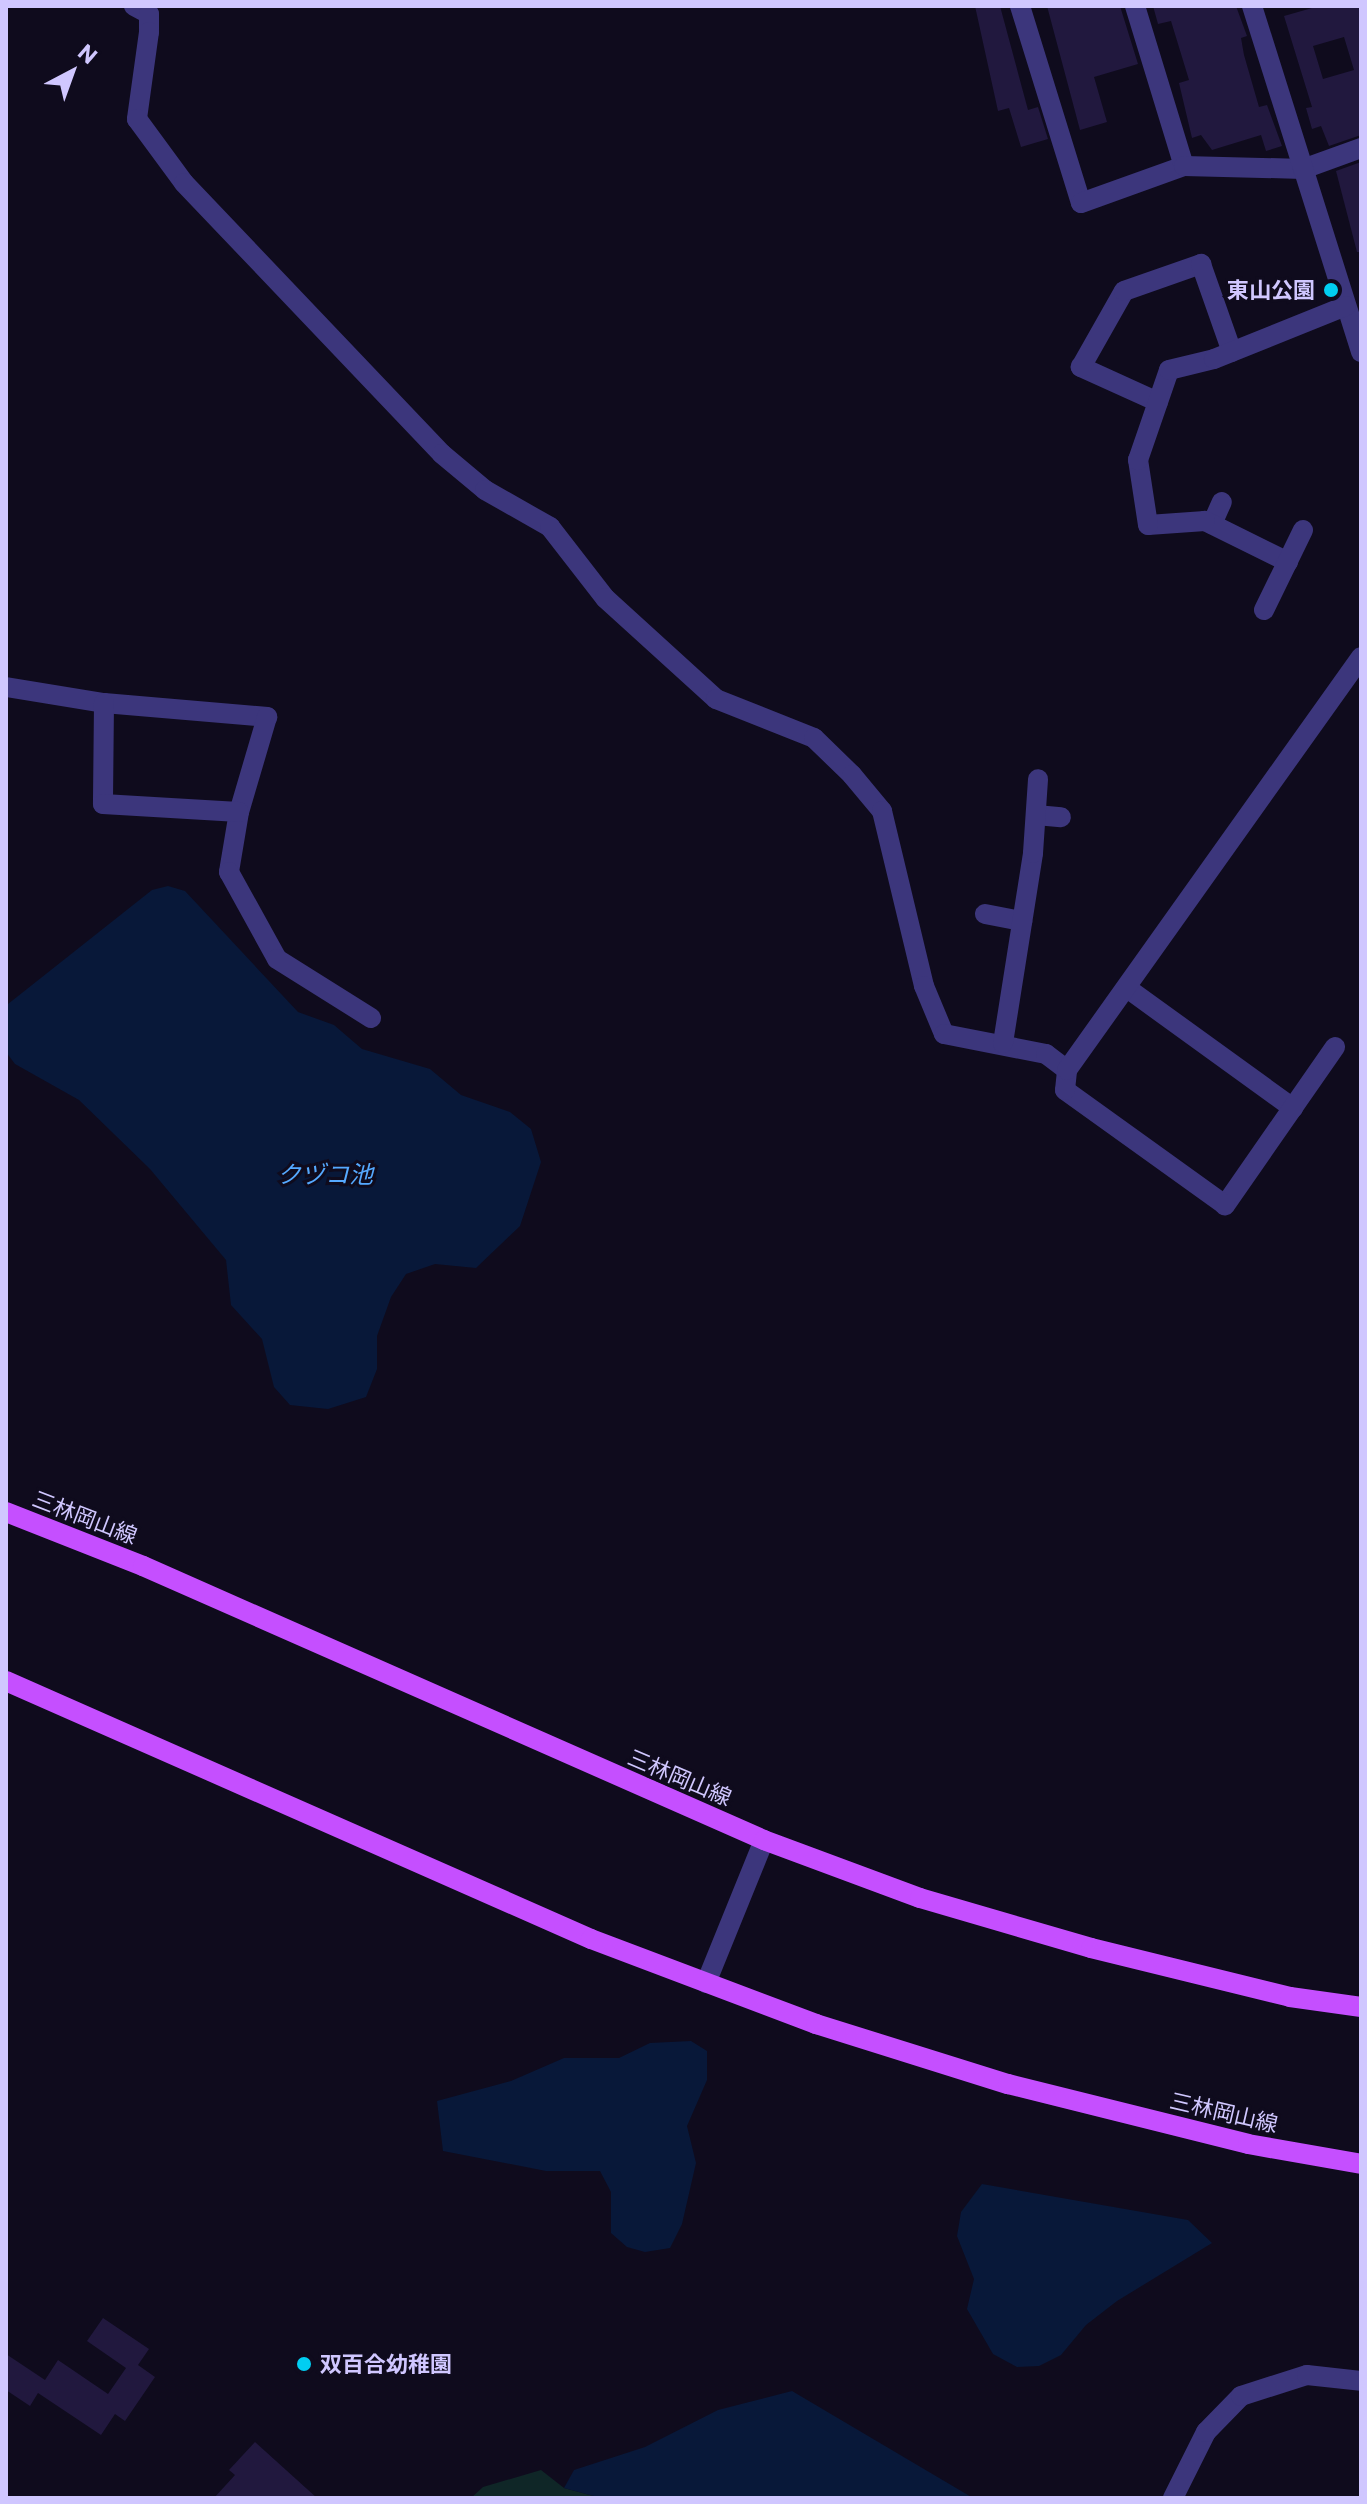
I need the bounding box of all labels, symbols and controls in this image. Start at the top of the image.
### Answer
north arrow [32,32,112,112]
text: N [73,38,103,69]
place label: 東山公園 [1227,277,1315,303]
marker: 東山公園 [1322,281,1340,299]
water label: クヅコ池 [277,1160,373,1188]
street label: 三林岡山線 [29,1485,141,1549]
street label: 三林岡山線 [624,1743,736,1811]
street label: 三林岡山線 [1167,2087,1281,2137]
place label: 双百合幼稚園 [320,2351,452,2377]
marker: 双百合幼稚園 [295,2355,313,2373]

